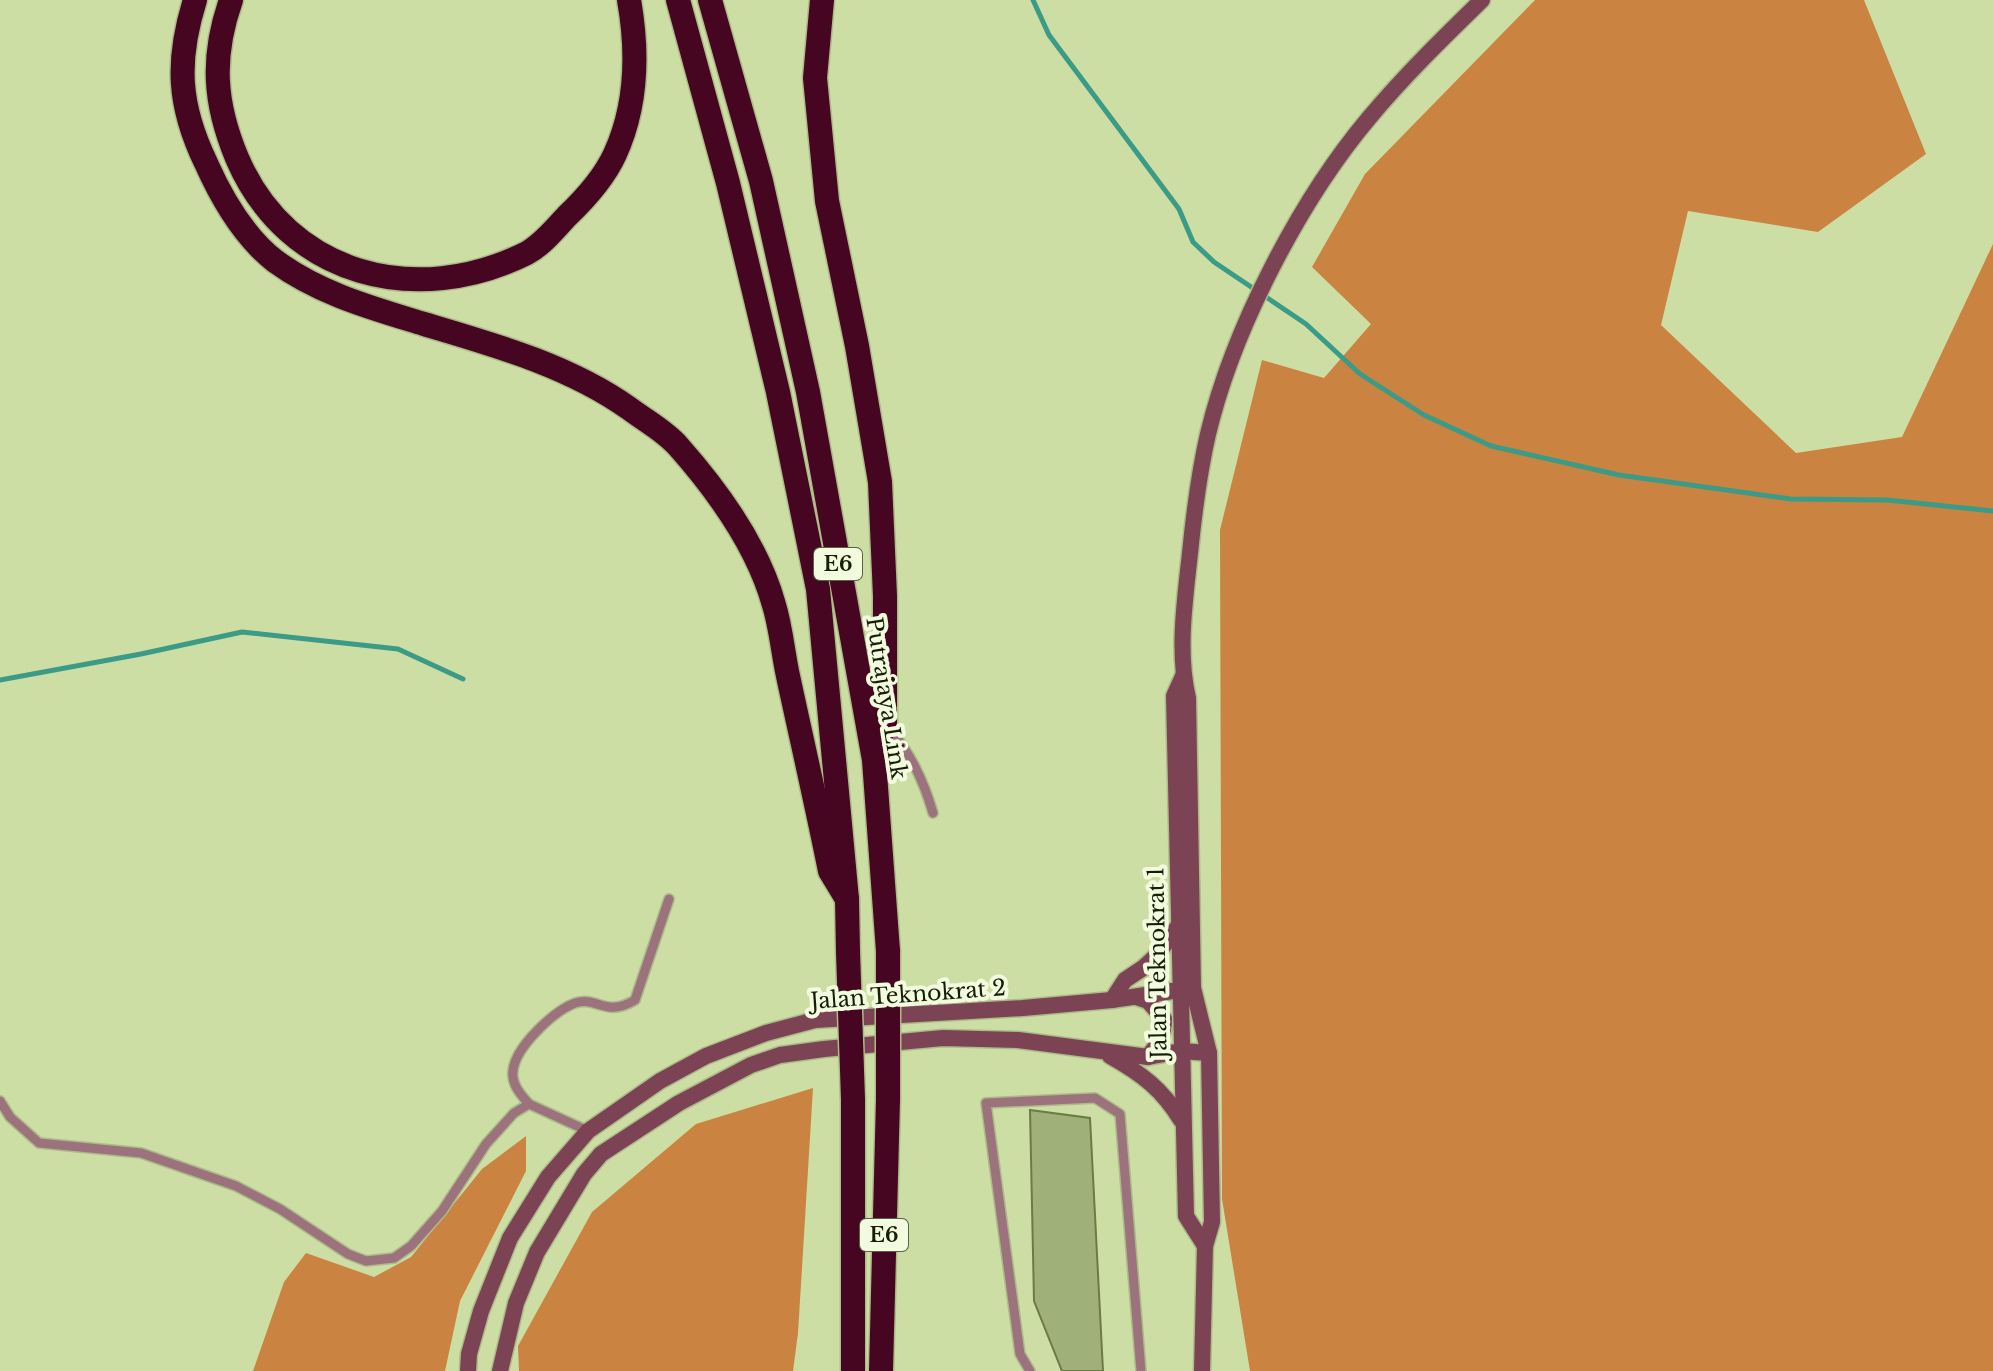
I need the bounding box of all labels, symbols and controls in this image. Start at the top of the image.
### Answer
road number: E6 [814,548,862,580]
street label: Putrajaya Link [860,615,913,781]
street label: Jalan Teknokrat 1 [1142,867,1173,1062]
street label: Jalan Teknokrat 2 [806,974,1007,1015]
road number: E6 [860,1219,908,1251]

